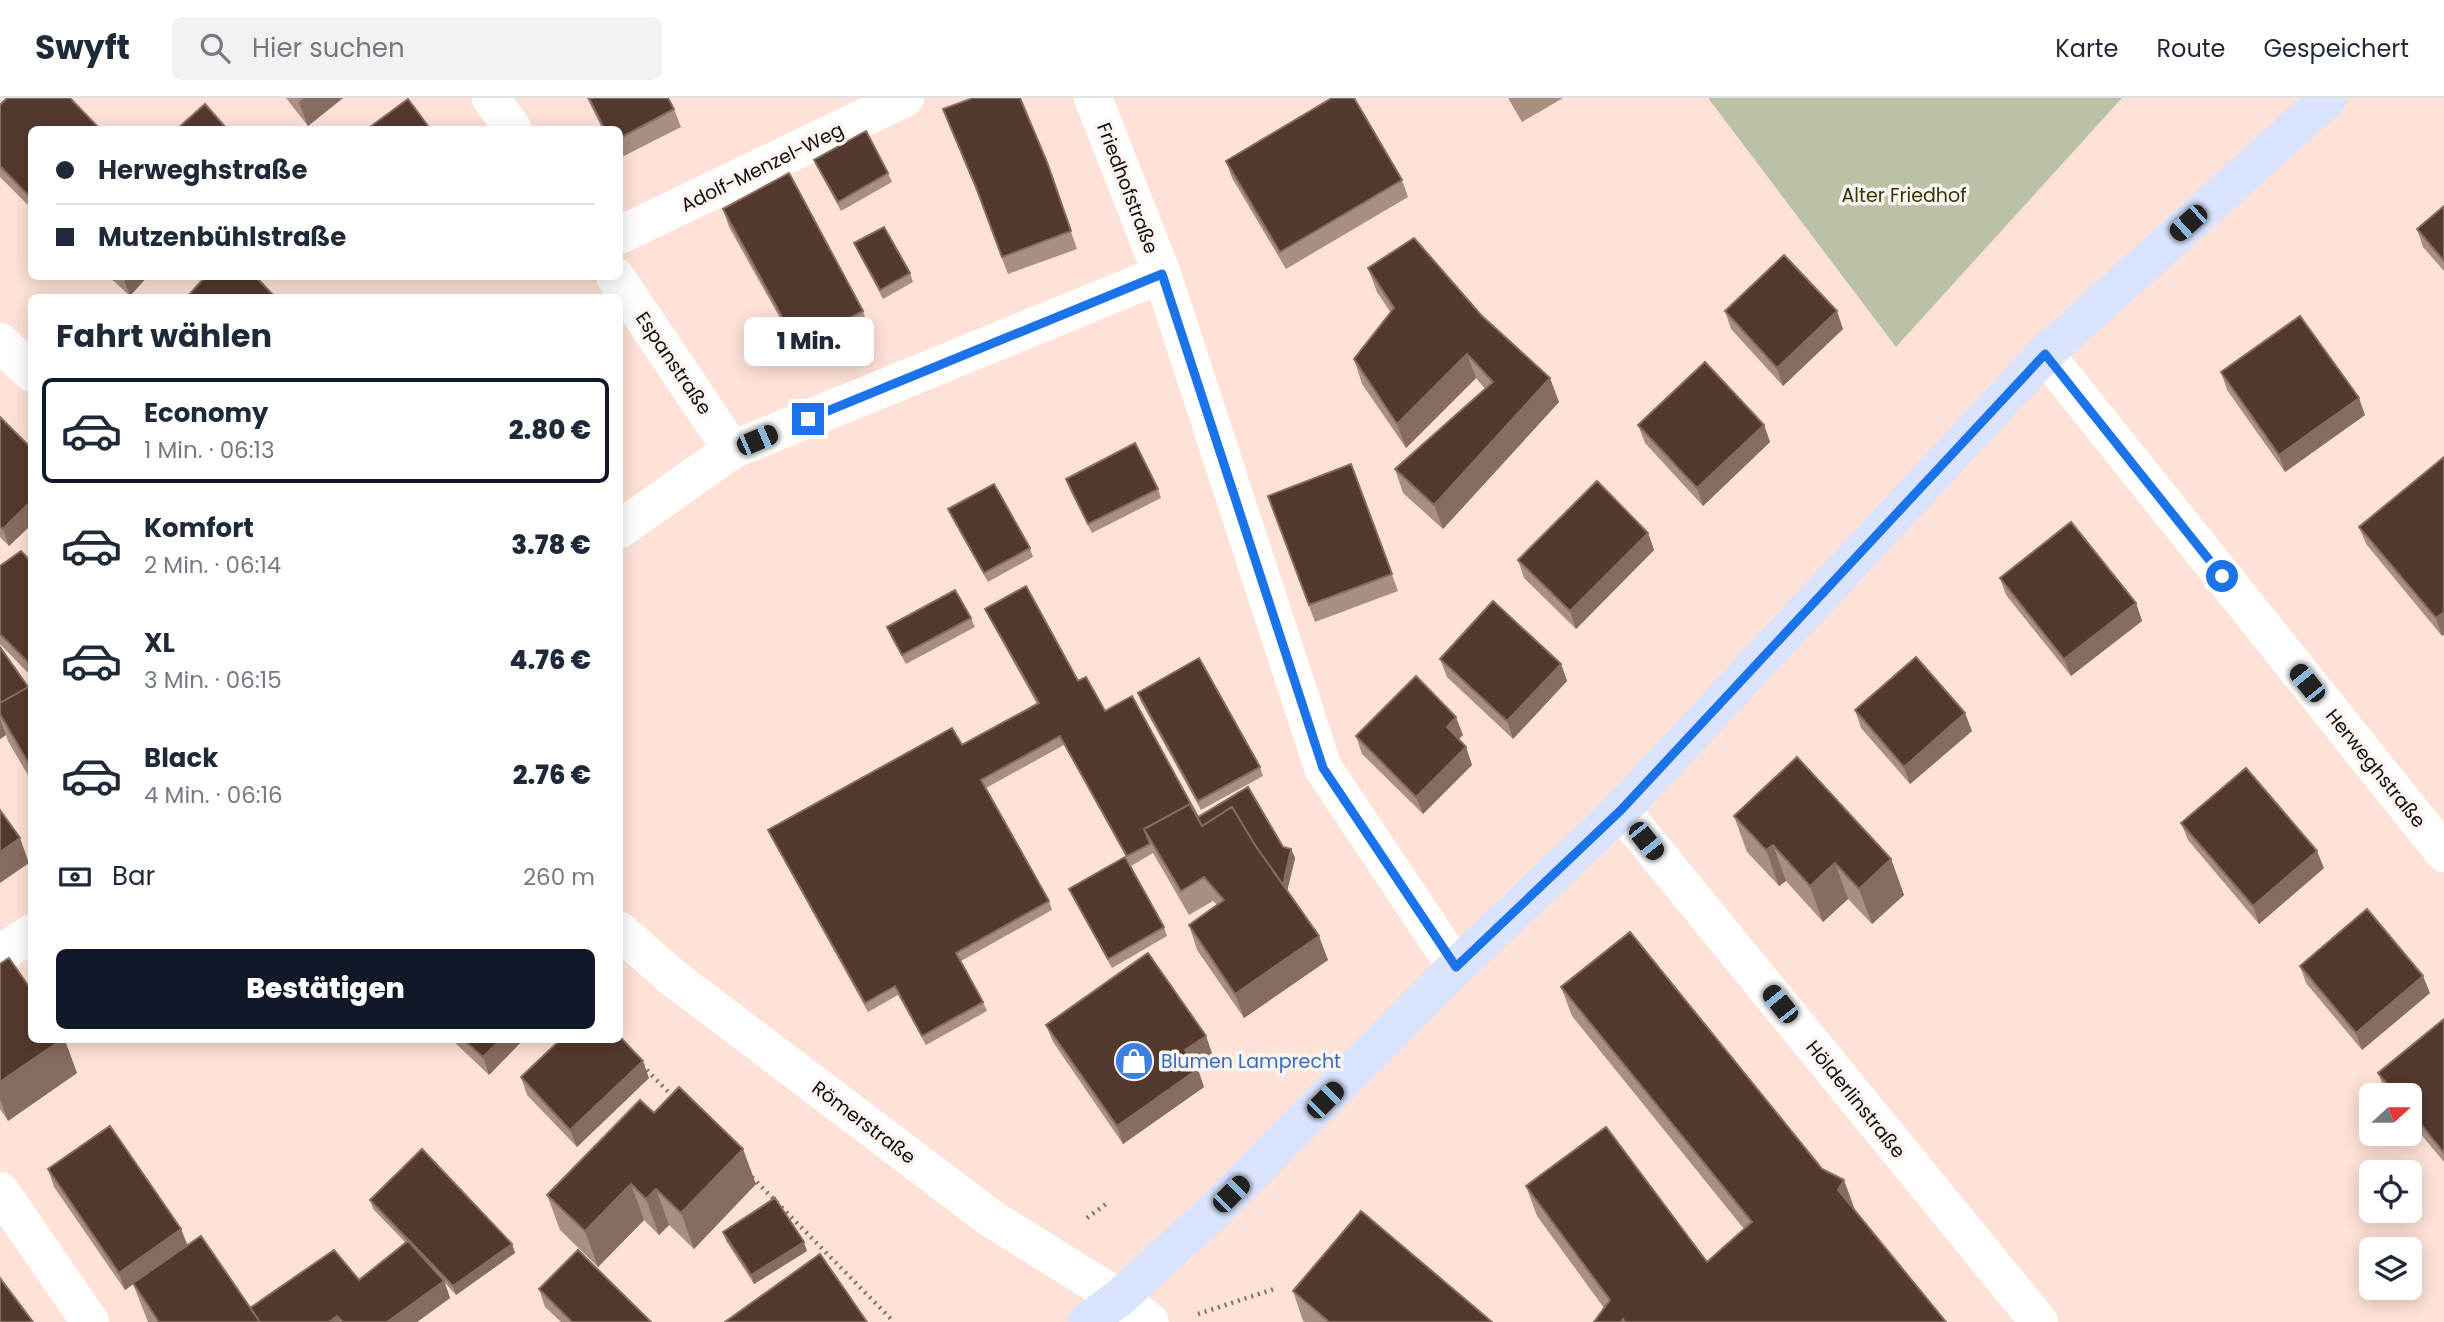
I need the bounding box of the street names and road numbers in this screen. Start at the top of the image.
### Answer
street label: Adolf-Menzel-Weg [676,116,848,219]
street label: Friedhofstraße [1090,119,1165,257]
street label: Espanstraße [629,306,718,420]
street label: Herweghstraße [2319,703,2432,833]
street label: Hölderlinstraße [1800,1035,1912,1164]
street label: Römerstraße [806,1074,921,1170]

